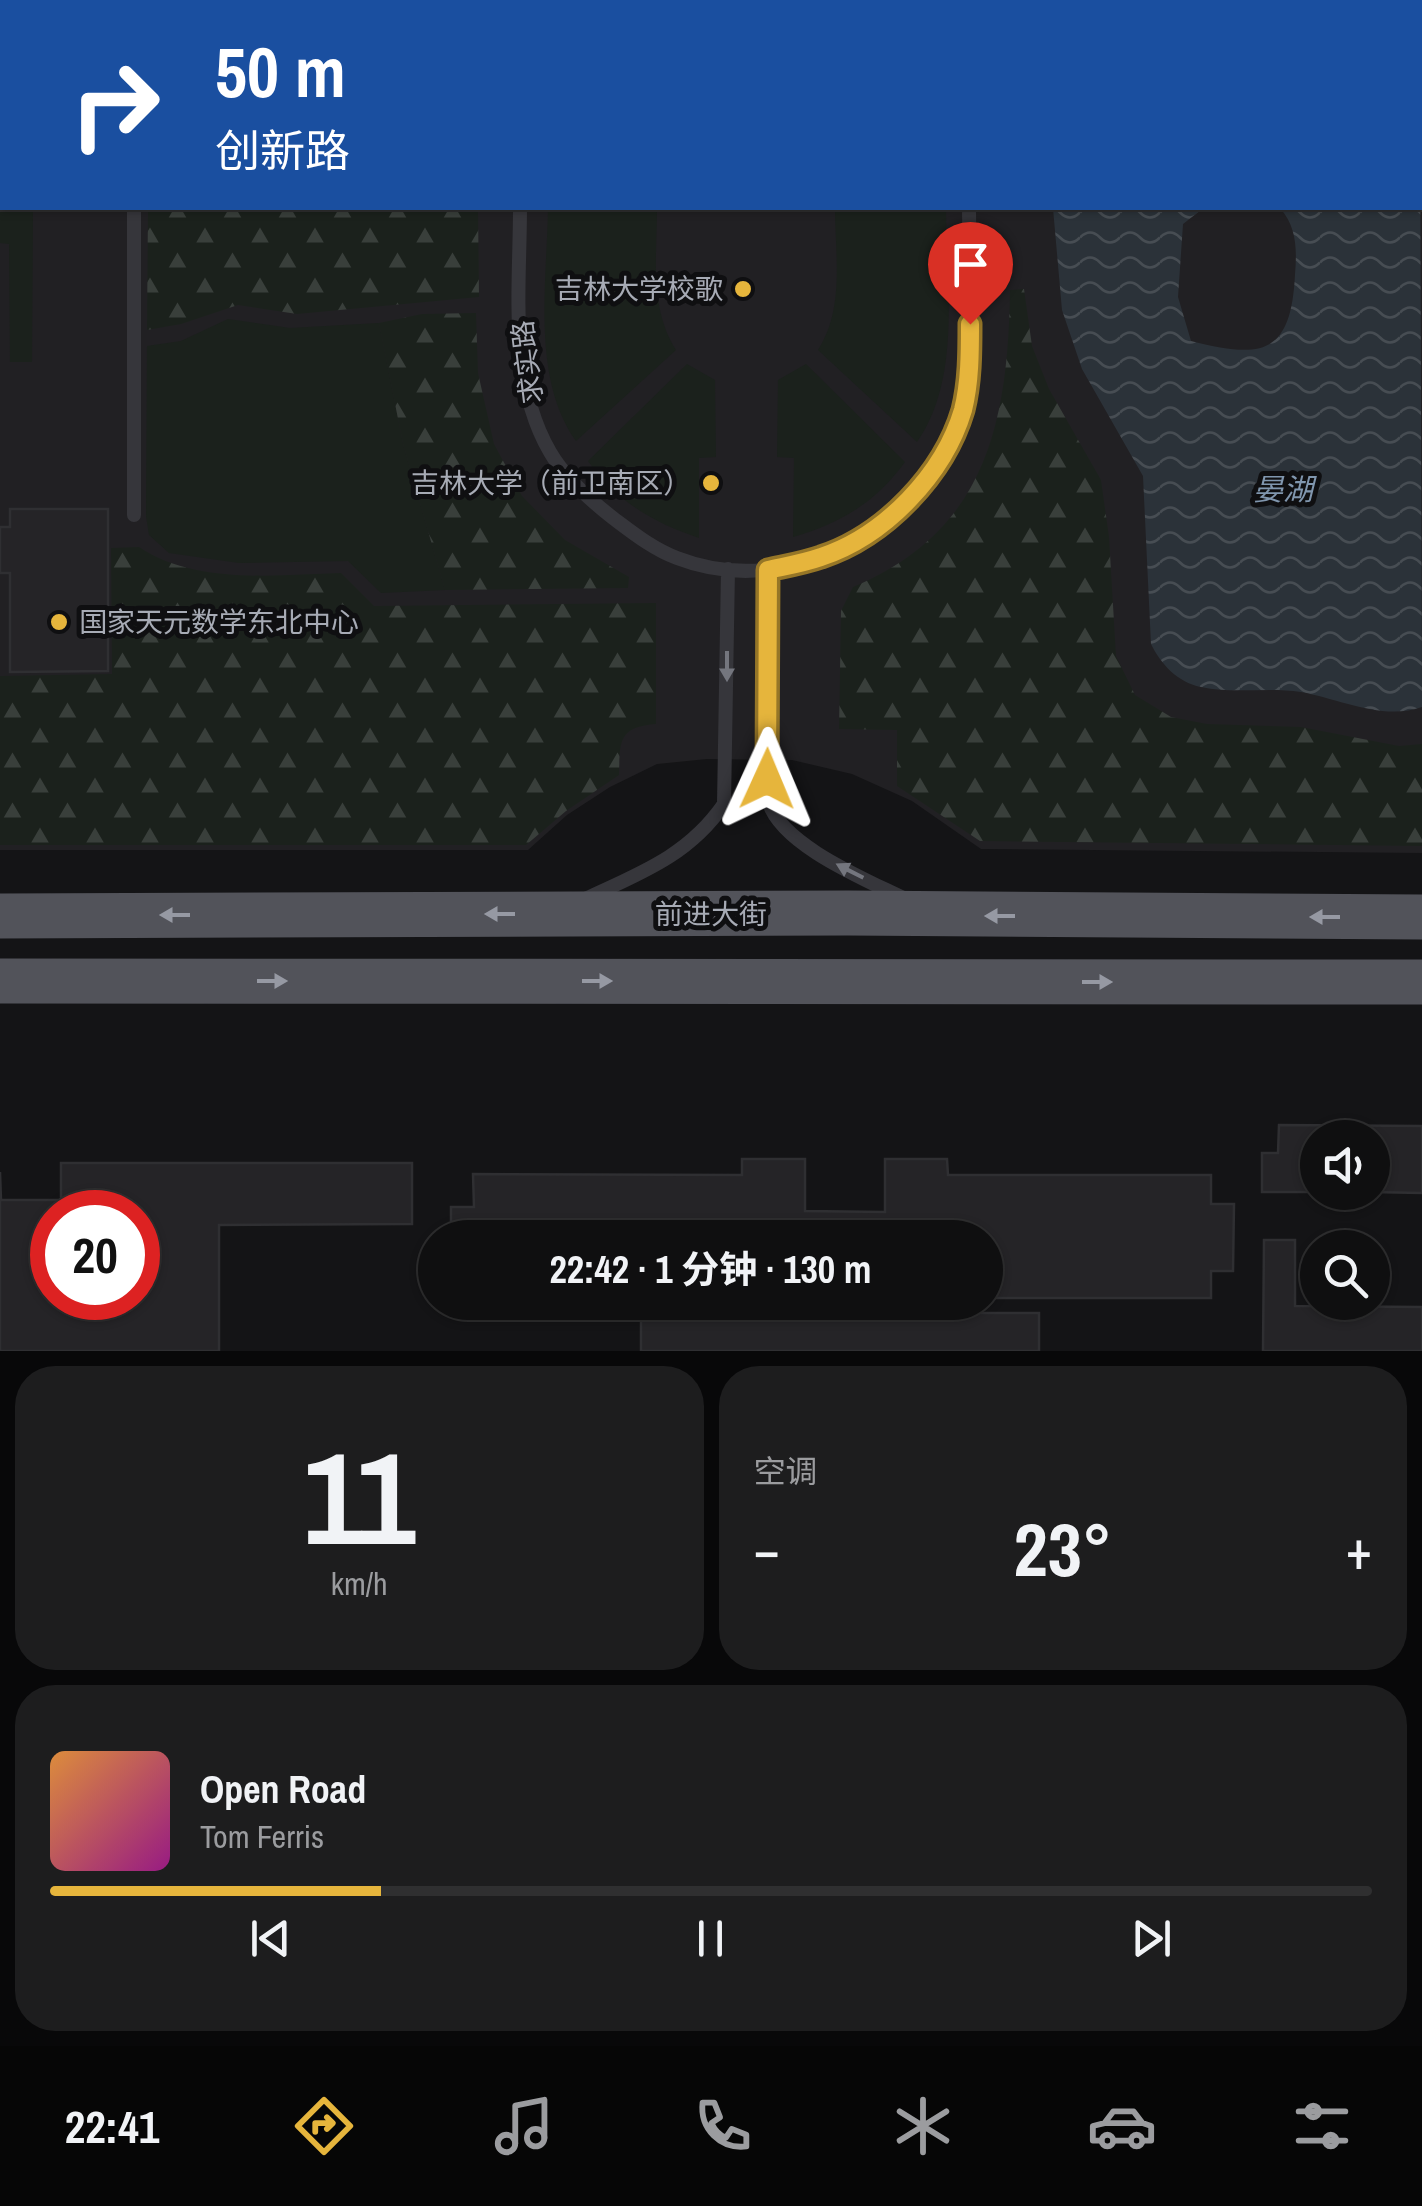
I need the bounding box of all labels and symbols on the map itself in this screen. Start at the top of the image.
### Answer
pin [928,222,1013,325]
place label: 吉林大学校歌 [555,270,723,308]
marker: 吉林大学校歌 [732,278,754,300]
street label: 求实路 [503,318,551,406]
place label: 吉林大学（前卫南区） [411,464,691,502]
water label: 晏湖 [1253,469,1317,509]
marker: 吉林大学（前卫南区） [700,472,722,494]
place label: 国家天元数学东北中心 [79,603,359,641]
marker: 国家天元数学东北中心 [48,611,70,633]
one-way arrow [719,651,735,683]
position arrow [715,727,819,831]
one-way arrow [835,863,864,880]
street label: 前进大街 [655,895,767,933]
one-way arrow [483,906,515,922]
one-way arrow [158,908,190,924]
one-way arrow [983,908,1015,924]
one-way arrow [1308,909,1340,925]
one-way arrow [257,973,289,989]
one-way arrow [582,973,614,989]
one-way arrow [1082,974,1114,990]
speed limit sign: 20 [30,1190,160,1320]

